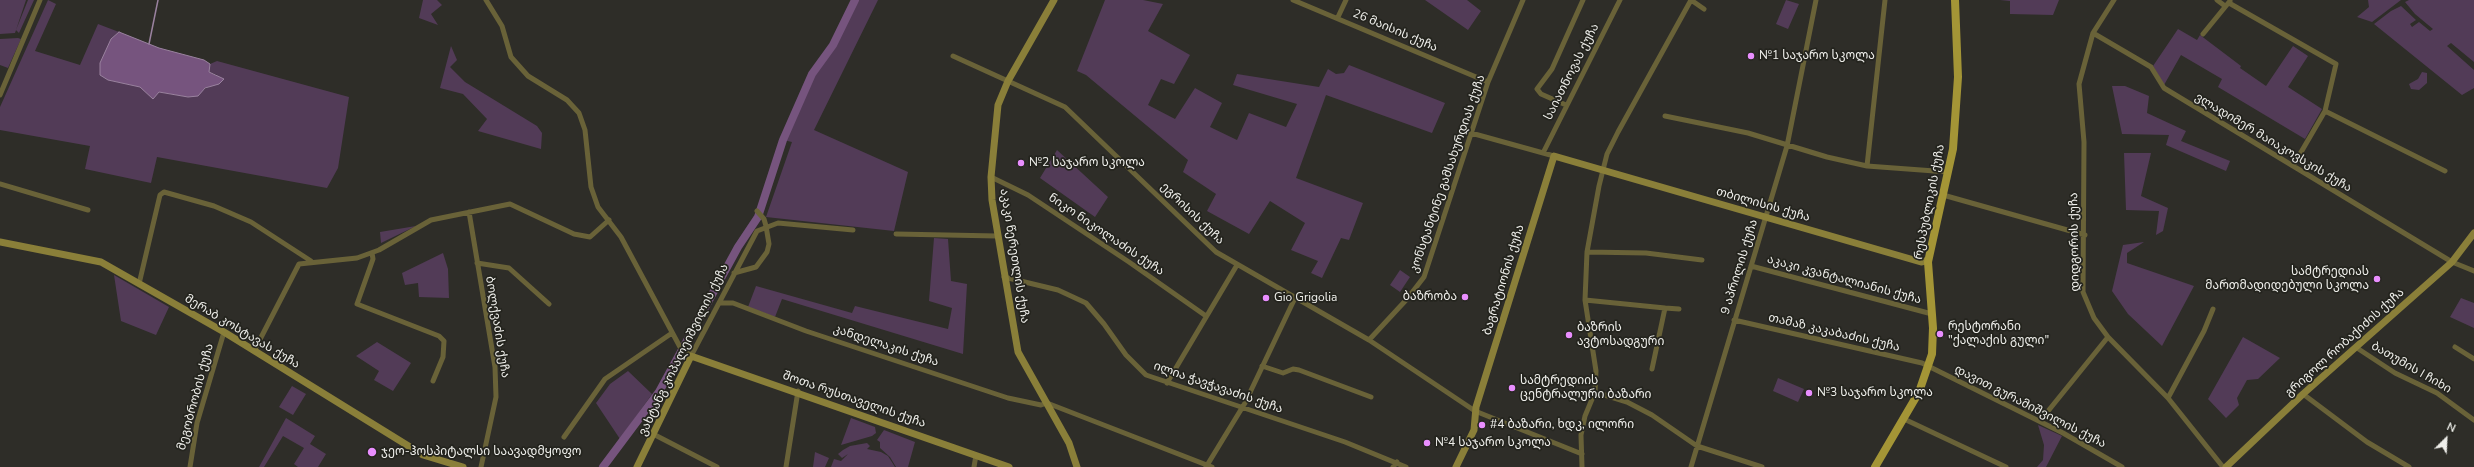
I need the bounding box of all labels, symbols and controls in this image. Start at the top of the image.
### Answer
street label: 26 მაისის ქუჩა [1350,7,1440,55]
street label: საიათნოვას ქუჩა [1541,21,1603,123]
place label: №1 საჯარო სკოლა [1759,49,1875,63]
marker: №1 საჯარო სკოლა [1746,51,1756,61]
street label: კონსტანტინე გამსახურდიას ქუჩა [1407,73,1489,275]
street label: ვლადიმერ მაიაკოვსკის ქუჩა [2192,90,2354,196]
street label: რესპუბლიკის ქუჩა [1912,143,1948,261]
place label: №2 საჯარო სკოლა [1029,156,1145,170]
marker: №2 საჯარო სკოლა [1016,158,1026,168]
street label: ეგრისის ქუჩა [1157,180,1227,248]
street label: თბილისის ქუჩა [1714,185,1812,225]
street label: აკაკი წერეთლის ქუჩა [996,188,1032,324]
street label: ნიკო ნიკოლაძის ქუჩა [1045,191,1167,279]
street label: დიდგორის ქუჩა [2067,192,2083,292]
street label: 9 აპრილის ქუჩა [1719,218,1761,316]
street label: ბაგრატიონის ქუჩა [1480,223,1528,337]
street label: აკაკი კვანტალიანის ქუჩა [1765,252,1923,308]
street label: ვახტანგ კოპალეიშვილის ქუჩა [636,262,732,438]
place label: სამტრედიას მართმადიდებული სკოლა [2205,265,2369,293]
marker: სამტრედიას მართმადიდებული სკოლა [2372,274,2382,284]
street label: ბოლქვაძის ქუჩა [482,275,512,379]
street label: გრიგოლ რობაქიძის ქუჩა [2282,286,2408,400]
place label: ბაზრობა [1403,290,1457,304]
place label: Gio Grigolia [1274,291,1337,305]
street label: მერაბ კოსტავას ქუჩა [182,292,302,372]
marker: ბაზრობა [1460,292,1470,302]
marker: Gio Grigolia [1261,293,1271,303]
street label: თამაზ კაკაბაძის ქუჩა [1767,311,1901,355]
place label: რესტორანი "ქალაქის გული" [1948,320,2049,348]
place label: ბაზრის ავტოსადგური [1577,321,1664,349]
street label: კანდელაკის ქუჩა [832,322,940,370]
marker: რესტორანი "ქალაქის გული" [1935,329,1945,339]
marker: ბაზრის ავტოსადგური [1564,330,1574,340]
street label: ბათუმის I ჩიხი [2368,339,2454,397]
street label: მეგობრობის ქუჩა [175,342,217,452]
street label: ილია ჭავჭავაძის ქუჩა [1152,359,1284,417]
street label: დავით გურამიშვილის ქუჩა [1952,362,2108,452]
street label: შოთა რუსთაველის ქუჩა [781,369,927,431]
place label: სამტრედიის ცენტრალური ბაზარი [1520,374,1652,402]
marker: სამტრედიის ცენტრალური ბაზარი [1507,383,1517,393]
place label: №3 საჯარო სკოლა [1817,386,1933,400]
marker: №3 საჯარო სკოლა [1804,388,1814,398]
place label: #4 ბაზარი, ხდკ, ილორი [1490,418,1634,432]
north arrow [2426,419,2466,459]
text: N [2444,419,2458,436]
marker: #4 ბაზარი, ხდკ, ილორი [1477,420,1487,430]
place label: №4 საჯარო სკოლა [1435,436,1551,450]
marker: №4 საჯარო სკოლა [1422,438,1432,448]
place label: ჯეო-ჰოსპიტალსი საავადმყოფო [381,445,581,459]
marker: ჯეო-ჰოსპიტალსი საავადმყოფო [366,446,378,458]

